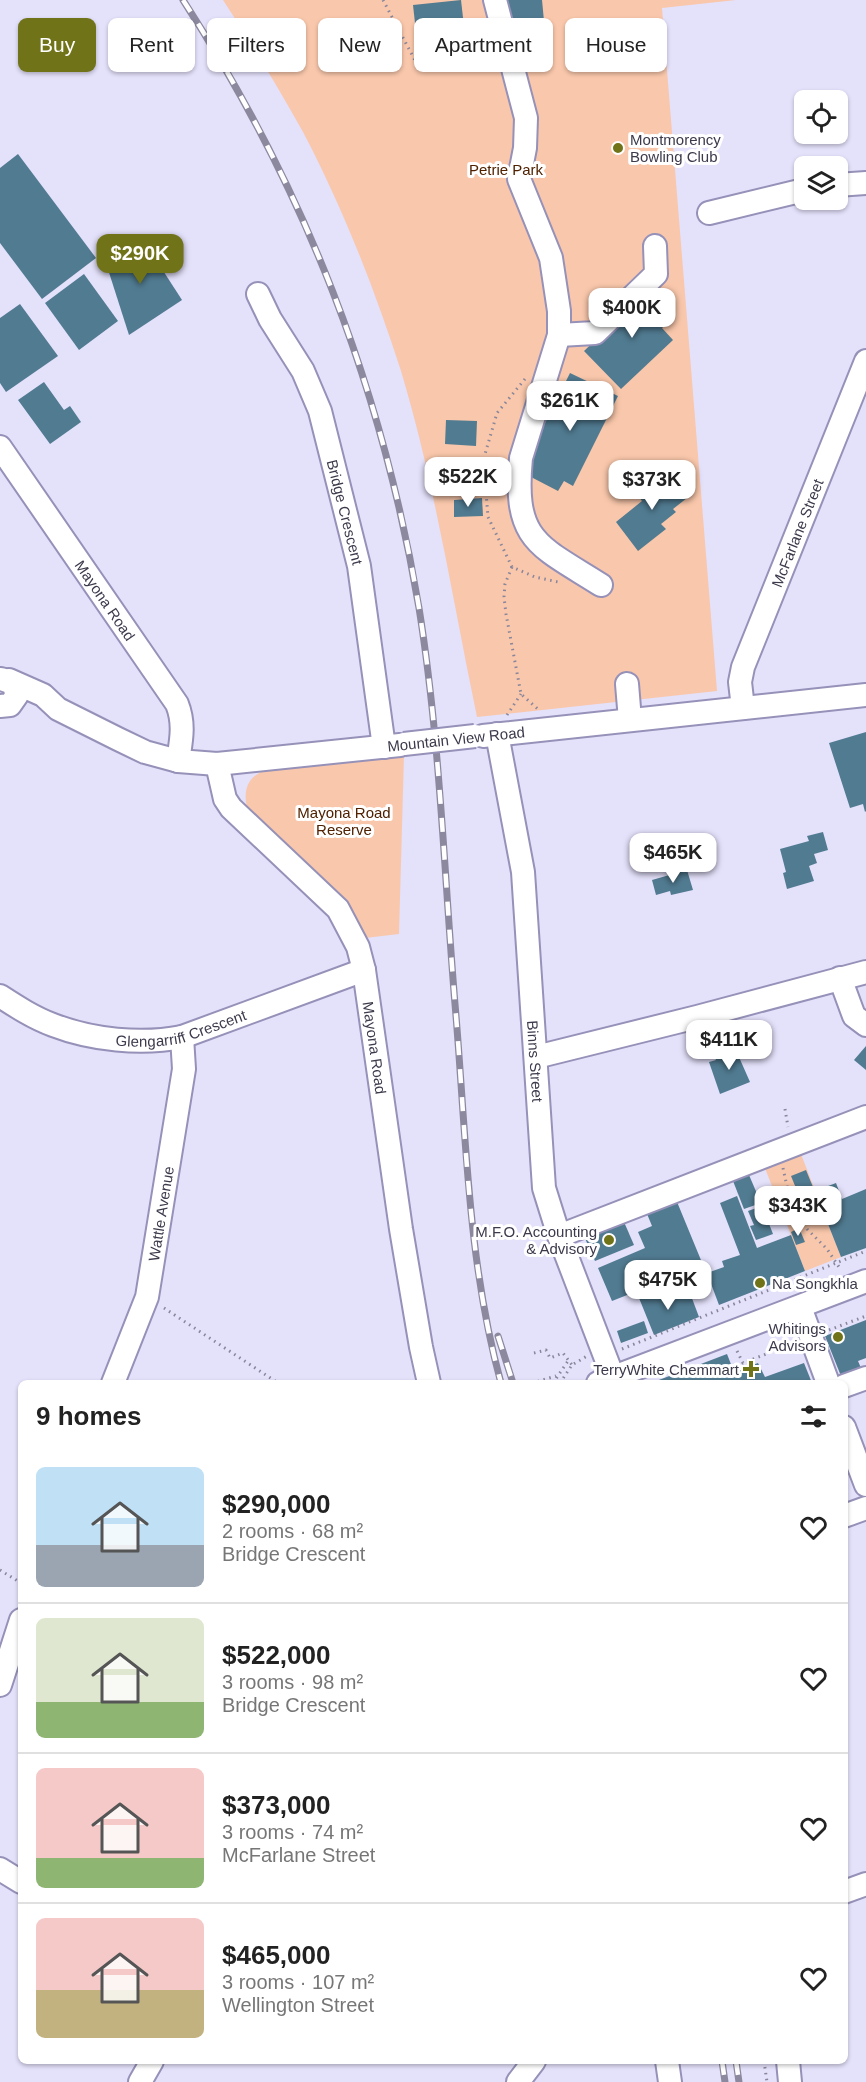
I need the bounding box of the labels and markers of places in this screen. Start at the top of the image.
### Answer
place label: Montmorency Bowling Club [630,131,721,165]
marker: Montmorency Bowling Club [611,141,625,155]
pin: $290K [98,234,182,285]
pin: $400K [590,288,674,339]
pin: $261K [528,381,612,432]
pin: $522K [426,457,510,508]
pin: $373K [610,460,694,511]
pin: $465K [631,833,715,884]
pin: $411K [687,1020,771,1071]
pin: $343K [756,1186,840,1237]
place label: M.F.O. Accounting & Advisory [475,1223,597,1257]
marker: M.F.O. Accounting & Advisory [602,1233,616,1247]
pin: $475K [626,1260,710,1311]
place label: Na Songkhla [772,1275,859,1292]
marker: Na Songkhla [753,1276,767,1290]
place label: Whitings Advisors [768,1320,826,1354]
marker: Whitings Advisors [831,1330,845,1344]
place label: TerryWhite Chemmart [593,1361,740,1378]
marker: TerryWhite Chemmart [744,1362,758,1376]

